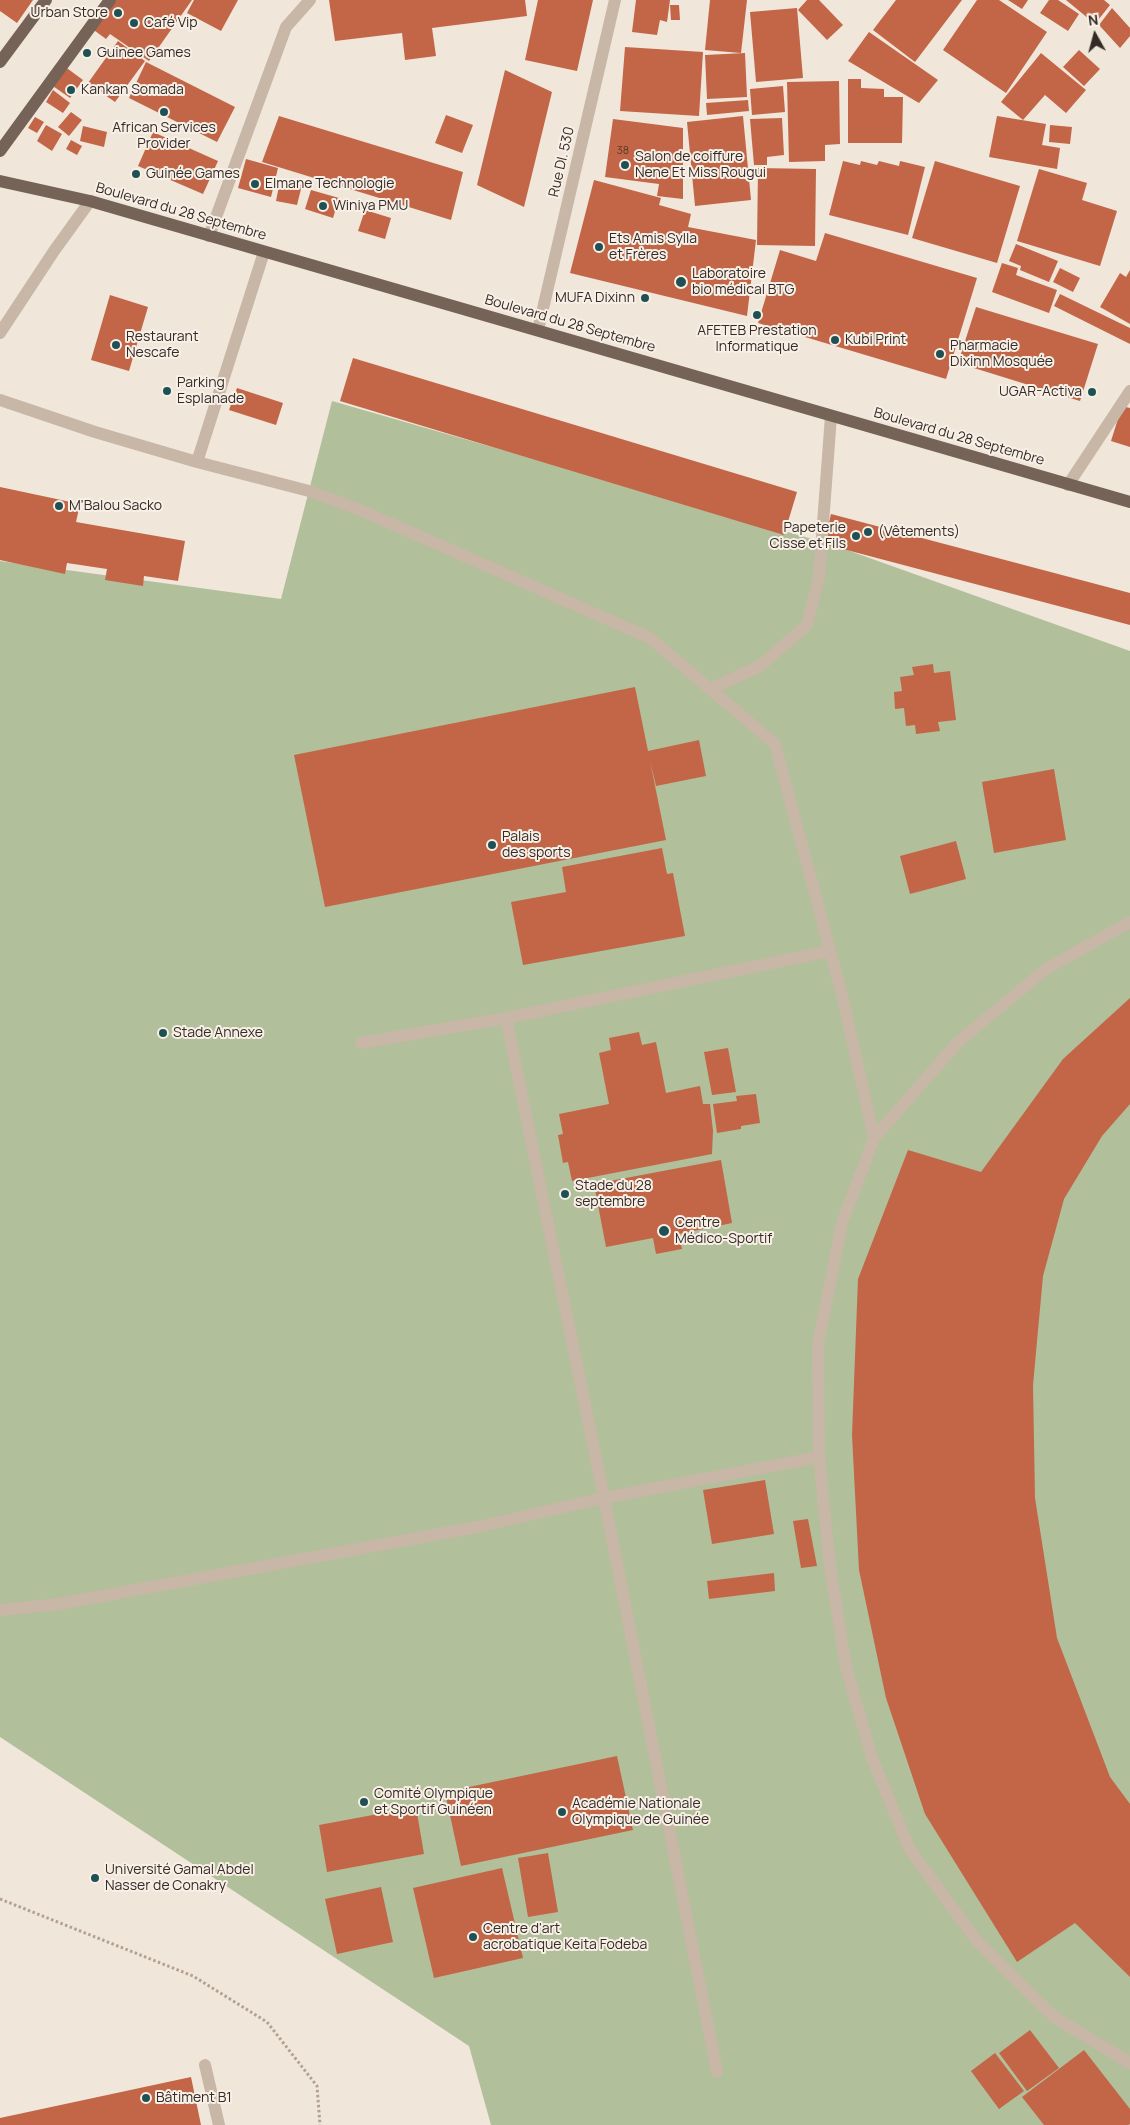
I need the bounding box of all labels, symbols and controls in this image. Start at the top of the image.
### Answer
place label: Urban Store [31,5,108,21]
marker: Urban Store [112,7,124,19]
north arrow [1070,10,1120,60]
text: N [1087,10,1099,30]
place label: Café Vip [144,15,197,31]
marker: Café Vip [128,17,140,29]
place label: Guinee Games [97,45,191,61]
marker: Guinee Games [81,47,93,59]
place label: Kankan Somada [81,82,184,98]
marker: Kankan Somada [65,84,77,96]
marker: African Services Provider [158,106,170,118]
place label: African Services Provider [112,120,216,152]
street label: Rue DI. 530 [546,125,578,199]
house number: 38 [617,144,629,158]
place label: Salon de coiffure Nene Et Miss Rougui [635,149,766,182]
marker: Salon de coiffure Nene Et Miss Rougui [619,159,631,171]
place label: Guinée Games [146,166,240,182]
marker: Guinée Games [130,168,142,180]
place label: Elmane Technologie [265,176,394,192]
marker: Elmane Technologie [249,178,261,190]
street label: Boulevard du 28 Septembre [94,180,268,244]
place label: Winiya PMU [333,198,408,214]
marker: Winiya PMU [317,200,329,212]
place label: Ets Amis Sylla et Frères [609,231,697,264]
marker: Ets Amis Sylla et Frères [593,241,605,253]
place label: Laboratoire bio médical BTG [692,266,794,298]
marker: Laboratoire bio médical BTG [674,275,688,289]
place label: MUFA Dixinn [555,290,635,306]
street label: Boulevard du 28 Septembre [483,292,657,356]
marker: MUFA Dixinn [639,292,651,304]
marker: AFETEB Prestation Informatique [751,309,763,321]
place label: AFETEB Prestation Informatique [697,323,817,356]
place label: Restaurant Nescafe [126,329,199,362]
place label: Kubi Print [845,332,906,348]
marker: Kubi Print [829,334,841,346]
place label: Pharmacie Dixinn Mosquée [950,338,1053,371]
marker: Restaurant Nescafe [110,339,122,351]
marker: Pharmacie Dixinn Mosquée [934,348,946,360]
place label: Parking Esplanade [177,375,244,408]
place label: UGAR-Activa [999,384,1082,400]
marker: Parking Esplanade [161,385,173,397]
marker: UGAR-Activa [1086,386,1098,398]
street label: Boulevard du 28 Septembre [872,405,1046,469]
place label: M'Balou Sacko [69,498,162,514]
marker: M'Balou Sacko [53,500,65,512]
place label: Papeterie Cisse et Fils [770,520,846,552]
place label: (Vêtements) [878,524,960,540]
marker: (Vêtements) [862,526,874,538]
marker: Papeterie Cisse et Fils [850,530,862,542]
place label: Palais des sports [502,829,571,862]
marker: Palais des sports [486,839,498,851]
place label: Stade Annexe [173,1025,263,1041]
marker: Stade Annexe [157,1027,169,1039]
place label: Stade du 28 septembre [575,1178,652,1210]
marker: Stade du 28 septembre [559,1188,571,1200]
place label: Centre Médico-Sportif [675,1215,772,1248]
marker: Centre Médico-Sportif [657,1224,671,1238]
place label: Comité Olympique et Sportif Guinéen [374,1786,493,1818]
marker: Comité Olympique et Sportif Guinéen [358,1796,370,1808]
place label: Académie Nationale Olympique de Guinée [572,1796,709,1828]
marker: Académie Nationale Olympique de Guinée [556,1806,568,1818]
place label: Université Gamal Abdel Nasser de Conakry [105,1862,254,1894]
marker: Université Gamal Abdel Nasser de Conakry [89,1872,101,1884]
place label: Centre d'art acrobatique Keita Fodeba [483,1921,647,1954]
marker: Centre d'art acrobatique Keita Fodeba [467,1931,479,1943]
place label: Bâtiment B1 [156,2090,232,2106]
marker: Bâtiment B1 [140,2092,152,2104]

